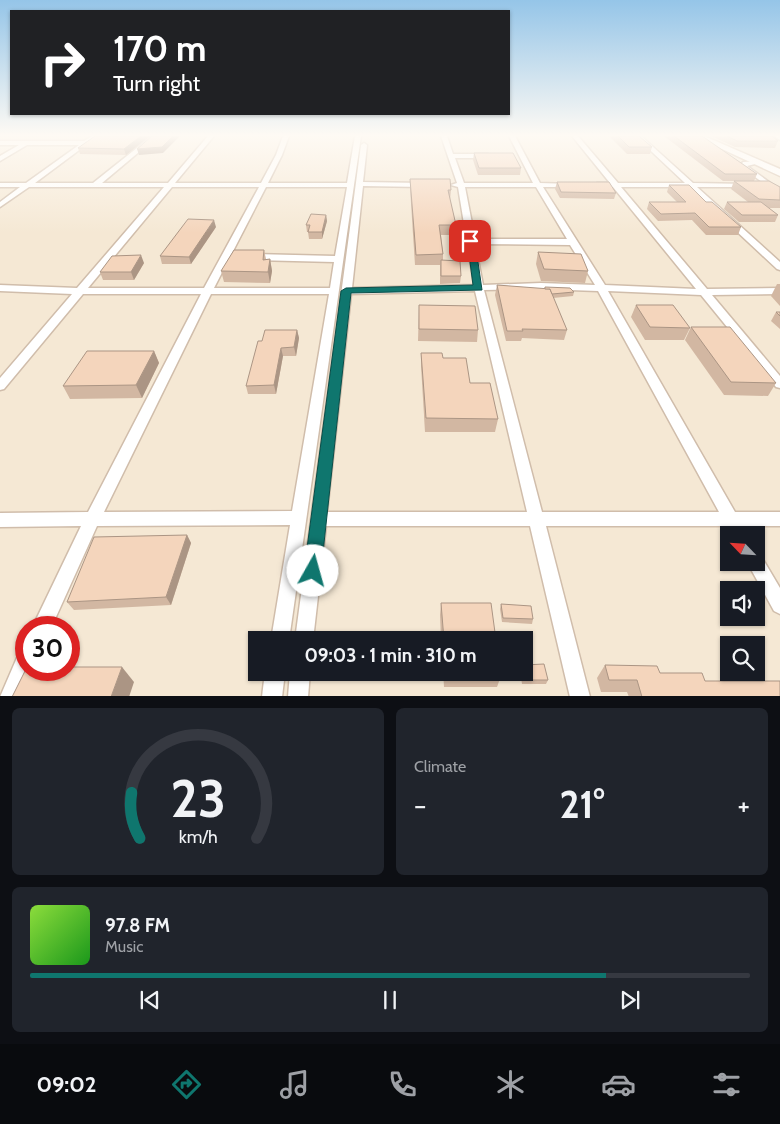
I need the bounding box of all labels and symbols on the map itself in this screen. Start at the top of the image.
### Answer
pin [449,220,491,262]
north arrow [720,526,765,571]
position arrow [286,544,338,596]
speed limit sign: 30 [15,616,80,681]

